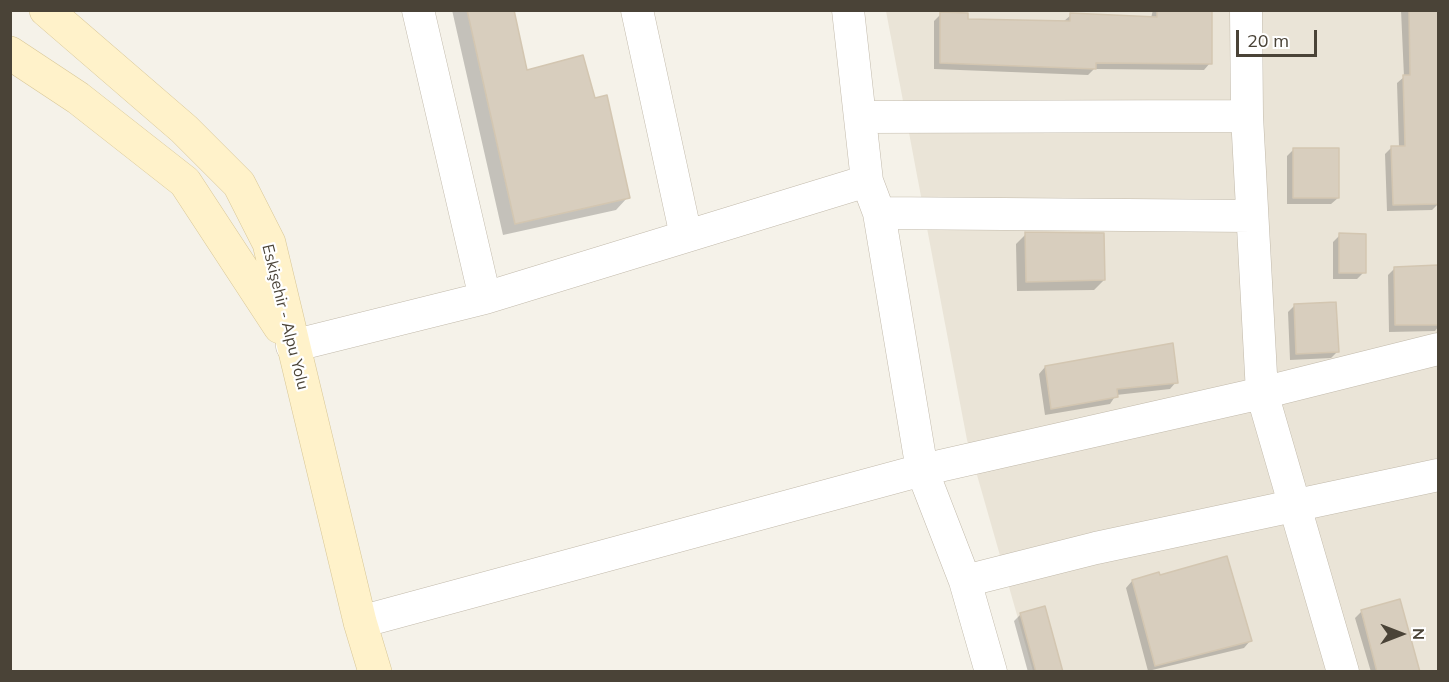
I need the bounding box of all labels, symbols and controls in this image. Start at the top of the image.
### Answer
scale bar [1239,18,1320,56]
text: 20 m [1247,29,1289,52]
street label: Eskişehir - Alpu Yolu [258,242,312,392]
north arrow [1371,604,1431,664]
text: N [1409,628,1429,640]

